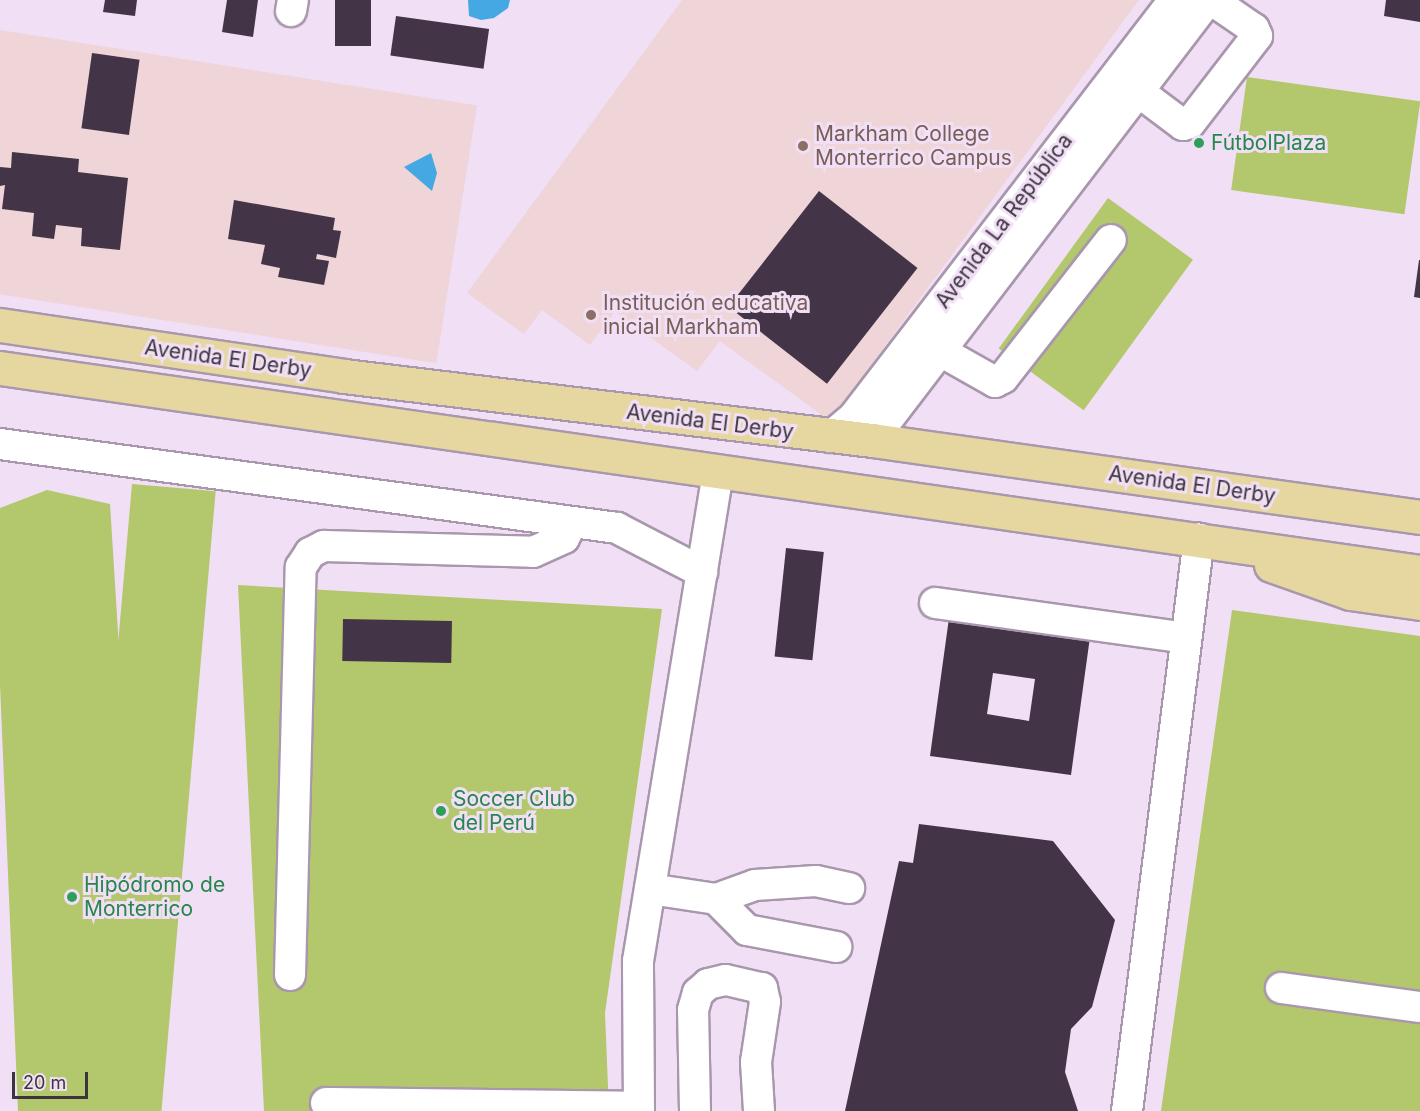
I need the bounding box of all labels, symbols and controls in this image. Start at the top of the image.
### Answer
place label: Markham College Monterrico Campus [815,121,1012,171]
street label: Avenida La República [930,129,1078,313]
place label: FútbolPlaza [1211,130,1326,156]
marker: FútbolPlaza [1192,136,1206,150]
marker: Markham College Monterrico Campus [796,139,810,153]
place label: Institución educativa inicial Markham [603,290,808,340]
marker: Institución educativa inicial Markham [584,308,598,322]
street label: Avenida El Derby [143,335,313,383]
street label: Avenida El Derby [625,399,795,445]
street label: Avenida El Derby [1107,461,1277,509]
place label: Soccer Club del Perú [453,786,575,836]
marker: Soccer Club del Perú [434,804,448,818]
place label: Hipódromo de Monterrico [84,872,225,922]
marker: Hipódromo de Monterrico [65,890,79,904]
scale bar [15,1060,92,1098]
text: 20 m [23,1072,66,1093]

